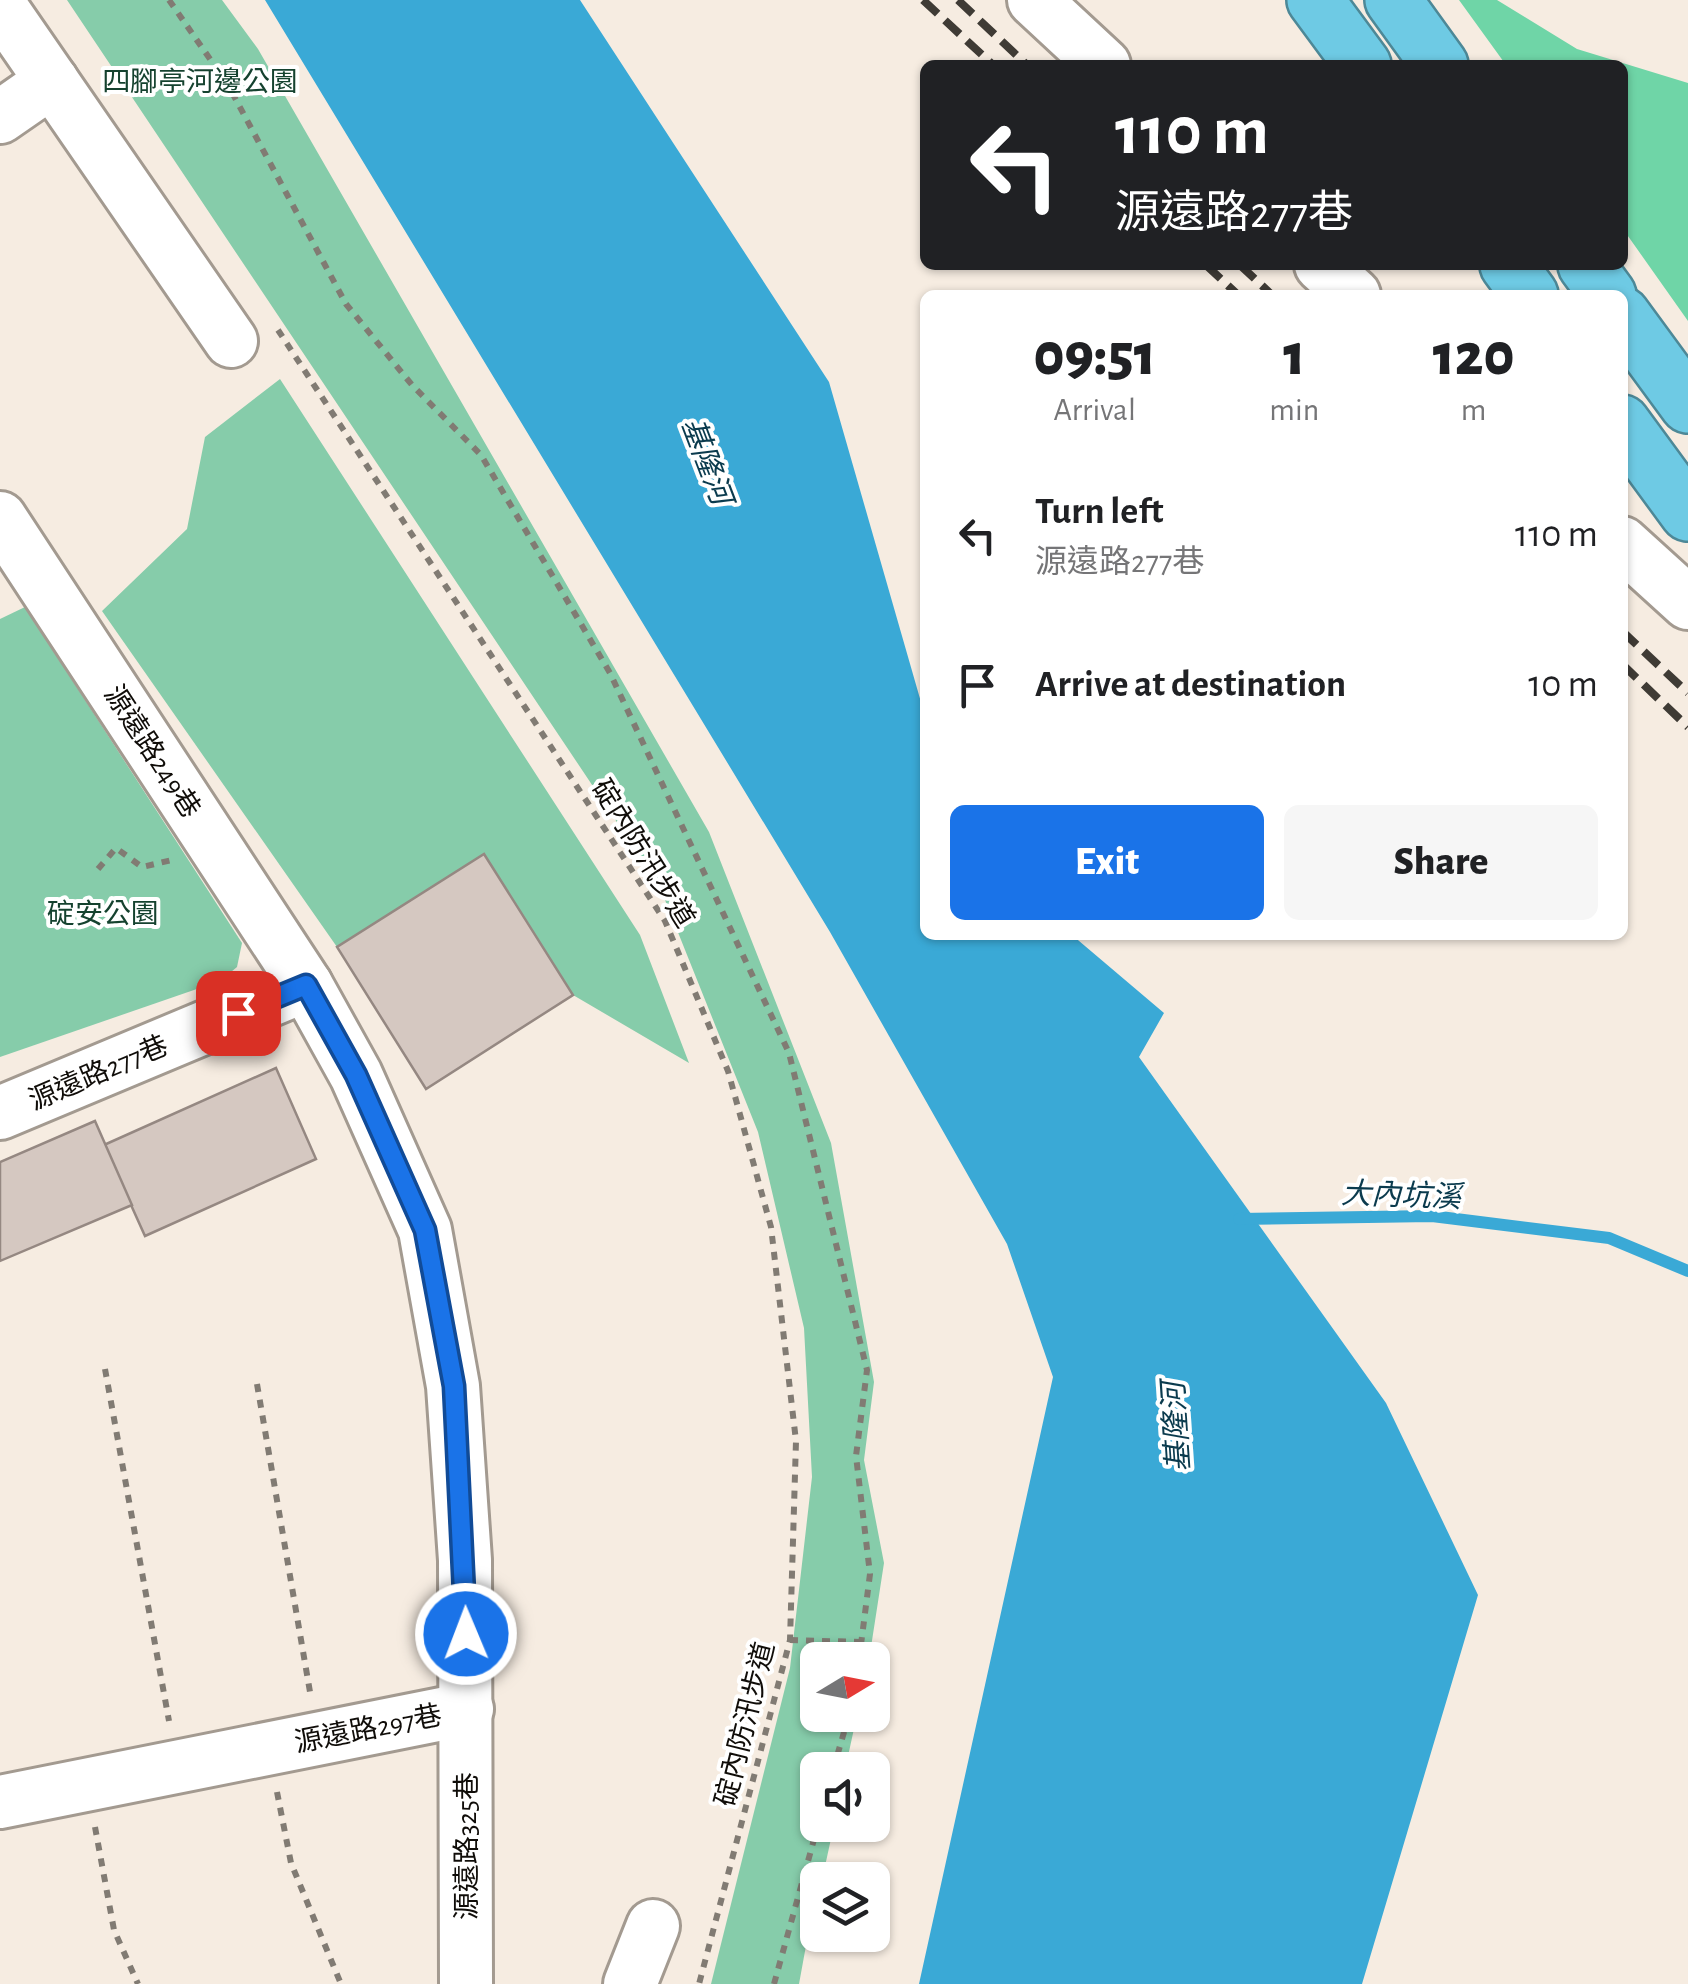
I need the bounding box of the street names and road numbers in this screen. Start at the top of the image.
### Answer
street label: 源遠路249巷 [98,680,206,823]
street label: 碇內防汛步道 [586,774,700,933]
street label: 源遠路277巷 [24,1030,172,1116]
street label: 碇內防汛步道 [710,1639,780,1809]
street label: 源遠路297巷 [292,1700,444,1758]
street label: 源遠路325巷 [452,1772,482,1920]

